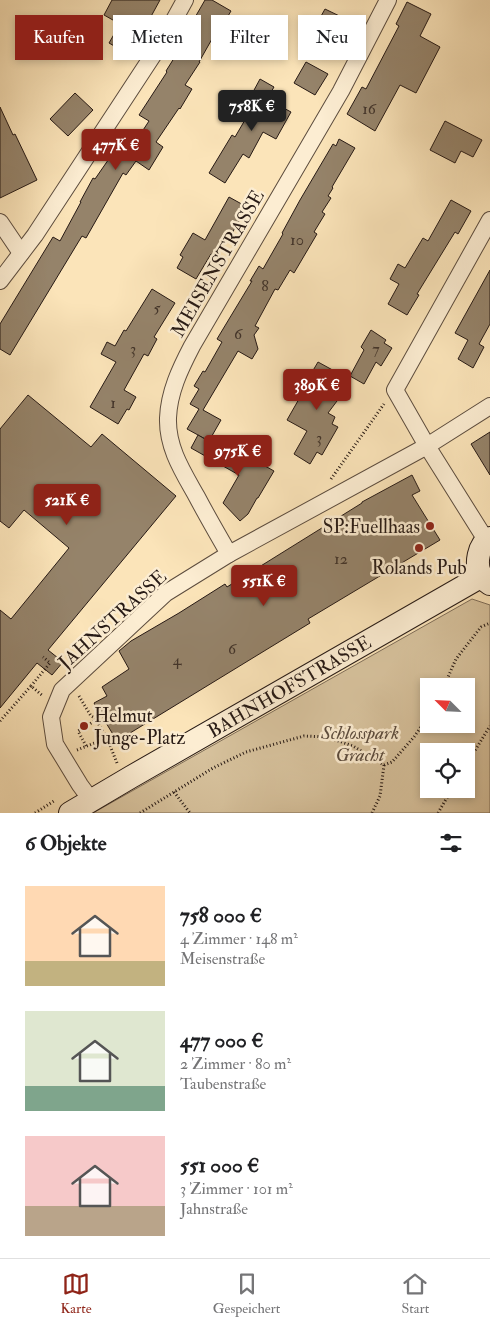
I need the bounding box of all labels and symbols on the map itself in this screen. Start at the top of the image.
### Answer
pin: 758K € [211,90,293,132]
house number: 16 [362,99,377,119]
pin: 477K € [75,128,157,171]
street label: MEISENSTRASSE [166,185,270,341]
house number: 10 [290,230,304,250]
house number: 8 [261,276,269,296]
house number: 5 [153,298,161,318]
house number: 6 [234,324,243,344]
house number: 3 [130,339,136,359]
house number: 7 [372,339,380,359]
pin: 389K € [276,368,358,411]
house number: 1 [110,393,116,413]
house number: 3 [316,428,322,448]
pin: 975K € [197,434,279,477]
pin: 521K € [26,484,108,526]
place label: SP:Fuellhaas [323,515,420,539]
marker: SP:Fuellhaas [424,520,436,532]
marker: Rolands Pub [413,542,425,554]
house number: 12 [334,549,348,569]
place label: Rolands Pub [372,556,466,580]
pin: 551K € [223,564,305,607]
street label: JAHNSTRASSE [53,565,172,675]
street label: BAHNHOFSTRASSE [203,630,376,743]
house number: 6 [228,639,237,659]
house number: 4 [173,650,183,670]
north arrow [420,678,475,732]
place label: Helmut Junge-Platz [93,704,185,750]
marker: Helmut Junge-Platz [78,720,90,732]
park label: Schlosspark Gracht [320,721,399,767]

